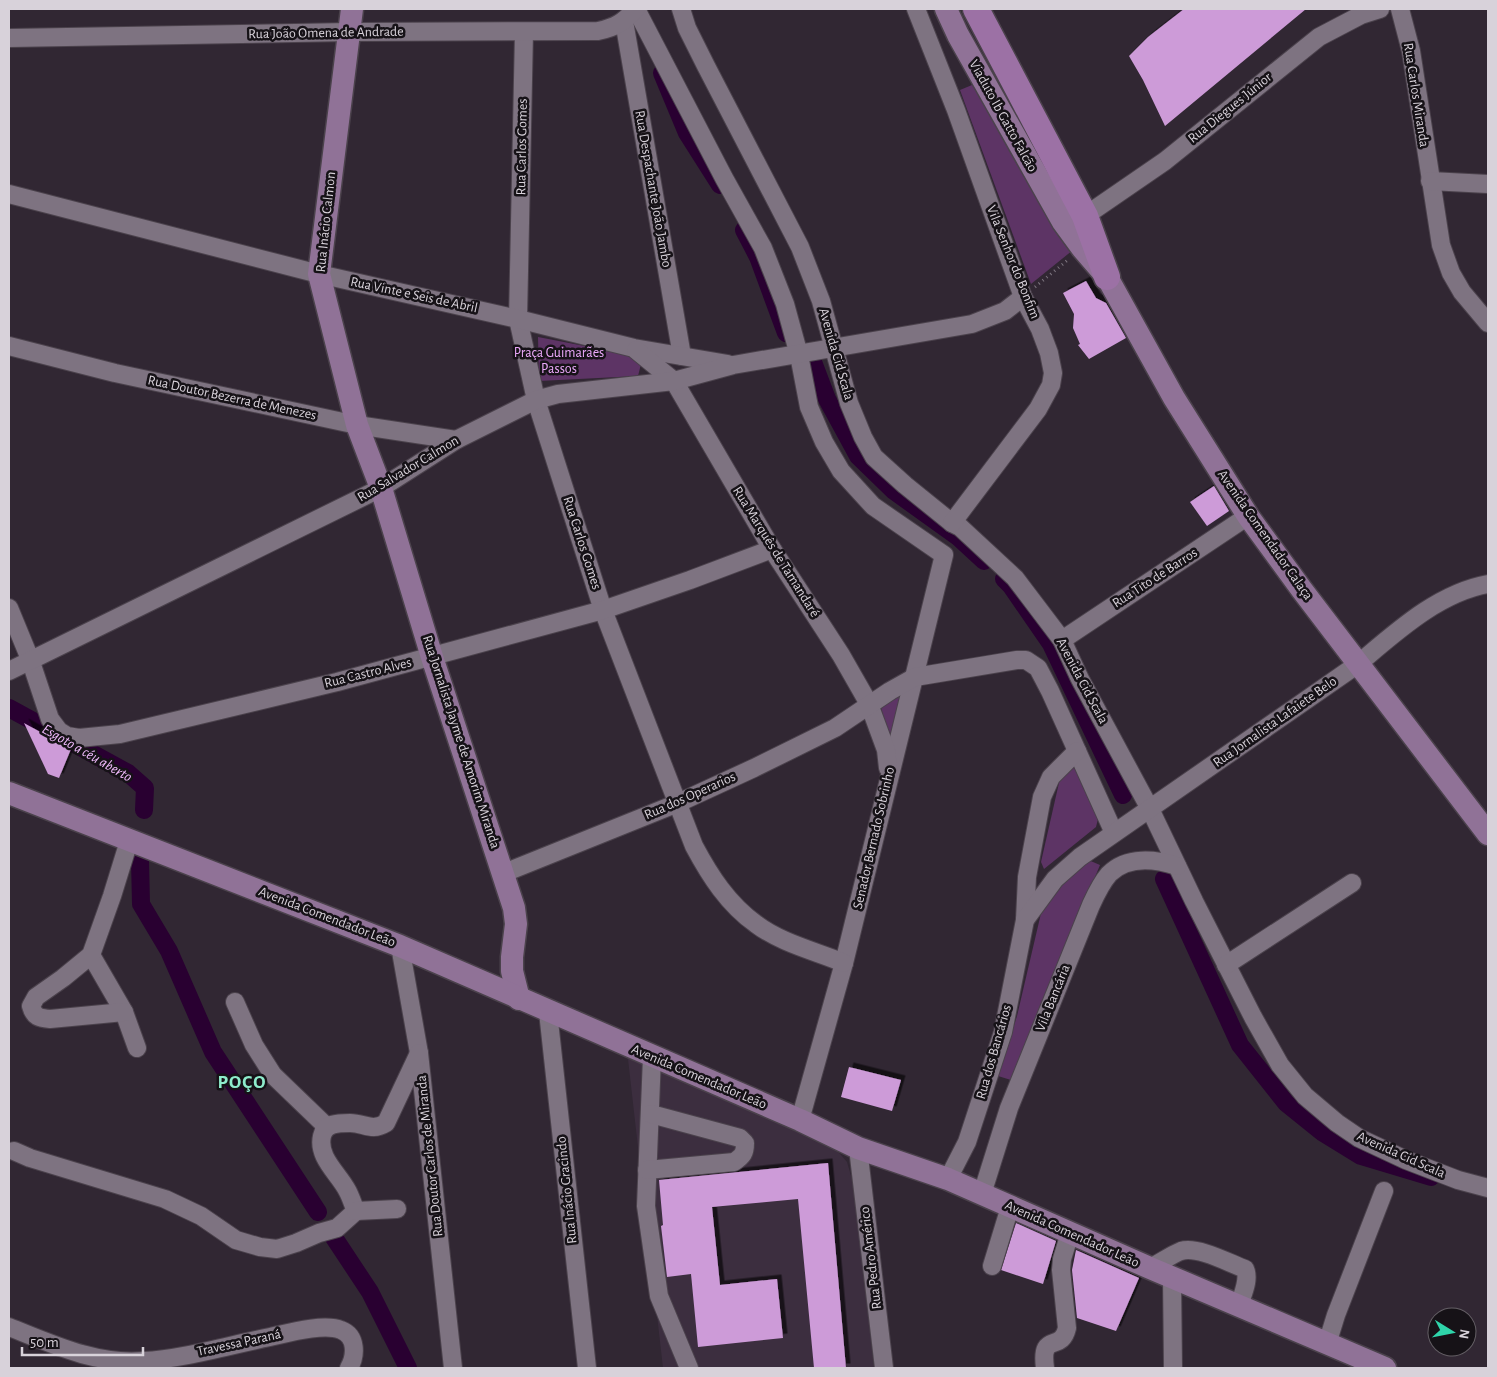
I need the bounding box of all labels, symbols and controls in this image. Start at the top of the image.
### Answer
street label: Rua João Omena de Andrade [248,25,404,41]
street label: Rua Carlos Miranda [1401,42,1431,149]
street label: Viaduto Ib Gatto Falcão [966,58,1040,174]
street label: Rua Diegues Júnior [1186,70,1275,146]
street label: Rua Carlos Gomes [514,98,530,196]
street label: Rua Despachante João Jambo [632,109,674,269]
street label: Rua Inácio Calmon [314,171,338,273]
street label: Vila Senhor do Bonfim [984,203,1042,321]
street label: Rua Vinte e Seis de Abril [349,275,479,315]
street label: Avenida Cid Scala [816,306,856,402]
park label: Praça Guimarães Passos [514,346,604,376]
street label: Rua Doutor Bezerra de Menezes [146,373,318,423]
street label: Rua Salvador Calmon [355,433,461,505]
street label: Avenida Comendador Calaça [1215,467,1316,603]
street label: Rua Marquês de Tamandaré [730,484,822,620]
street label: Rua Carlos Gomes [560,495,604,591]
street label: Rua Tito de Barros [1110,545,1200,611]
street label: Rua Jornalista Jayme de Amorim Miranda [420,634,502,851]
street label: Avenida Cid Scala [1054,636,1111,727]
street label: Rua Castro Alves [323,655,413,691]
street label: Rua Jornalista Lafaiete Belo [1211,674,1340,770]
water label: Esgoto a céu aberto [39,721,135,785]
street label: Senador Bernado Sobrinho [851,766,897,910]
street label: Rua dos Operarios [642,770,738,822]
street label: Avenida Comendador Leão [257,884,397,950]
street label: Vila Bancária [1033,962,1073,1033]
street label: Rua dos Bancários [974,1003,1014,1101]
street label: Avenida Comendador Leão [629,1042,769,1112]
district label: POÇO [218,1073,266,1092]
street label: Rua Doutor Carlos de Miranda [414,1074,445,1237]
street label: Avenida Cid Scala [1355,1129,1448,1181]
street label: Rua Inácio Gracindo [554,1136,580,1244]
street label: Avenida Comendador Leão [1003,1198,1141,1270]
street label: Rua Pedro Américo [858,1206,884,1310]
north arrow [1427,1307,1477,1357]
scale bar [22,1324,144,1356]
street label: Travessa Paraná [196,1327,283,1359]
text: N [1456,1328,1472,1340]
text: 50 m [30,1335,59,1350]

